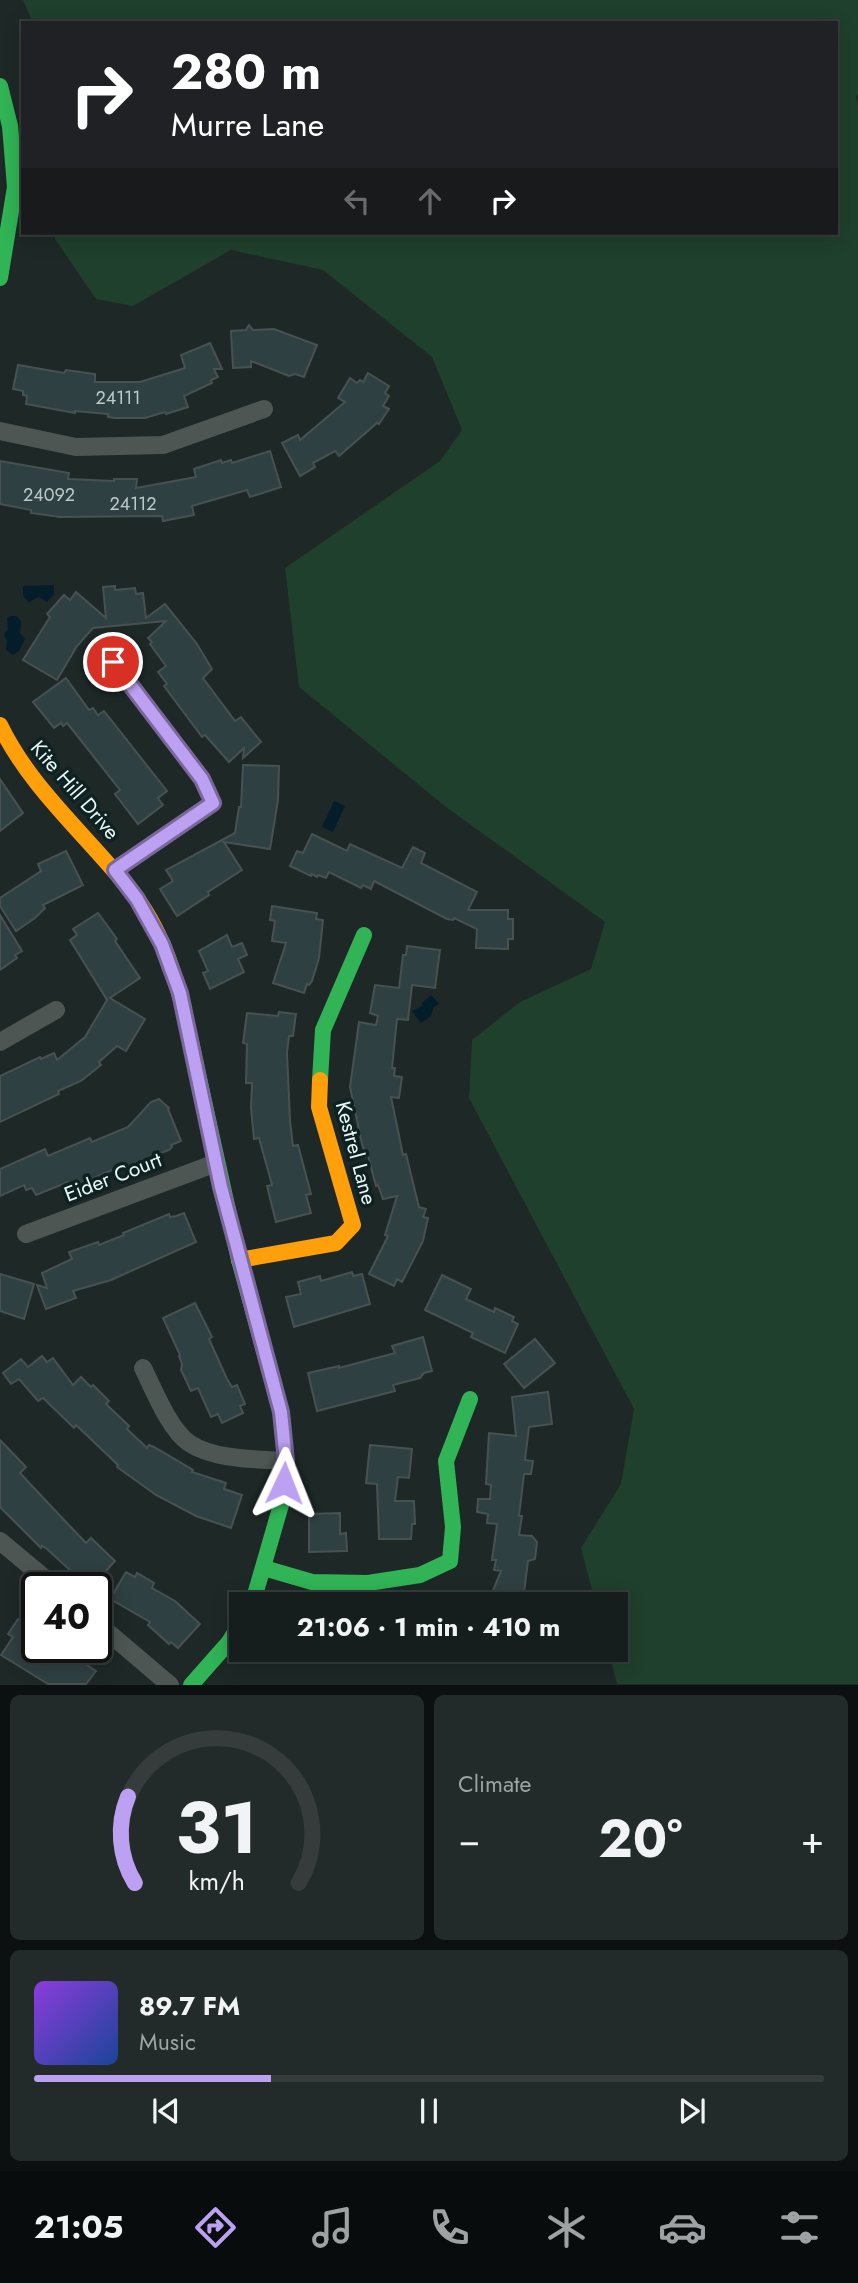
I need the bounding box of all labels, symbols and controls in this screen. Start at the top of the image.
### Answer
text: 280 m [171,37,321,107]
icon: right [56,49,147,140]
text: Murre Lane [171,102,324,148]
icon: left [338,182,376,220]
icon: ahead [411,182,449,220]
icon: right [484,182,522,220]
house number: 24111 [95,385,141,411]
house number: 24092 [23,482,75,508]
house number: 24112 [109,491,157,517]
pin [83,632,143,692]
icon: arrive [94,643,132,681]
street label: Kite Hill Drive [23,734,127,846]
street label: Kestrel Lane [328,1098,384,1208]
street label: Eider Court [60,1145,166,1209]
position arrow [247,1446,321,1520]
speed limit sign: 40 [21,1572,112,1663]
text: 21:06 · 1 min · 410 m [297,1608,560,1646]
text: Climate [458,1767,531,1801]
text: 31 [176,1776,258,1881]
text: 20° [599,1801,683,1877]
text: − [458,1812,480,1867]
text: + [801,1812,824,1867]
text: km/h [189,1863,245,1899]
text: 89.7 FM [139,1987,240,2025]
text: Music [139,2025,196,2059]
icon: previous [147,2092,185,2130]
icon: pause [410,2092,448,2130]
icon: next [673,2092,711,2130]
icon: directions [191,2203,240,2252]
icon: music [308,2203,357,2252]
icon: phone [425,2203,474,2252]
icon: climate [542,2203,591,2252]
icon: car [658,2203,707,2252]
icon: filters [775,2203,824,2252]
text: 21:05 [34,2204,123,2250]

